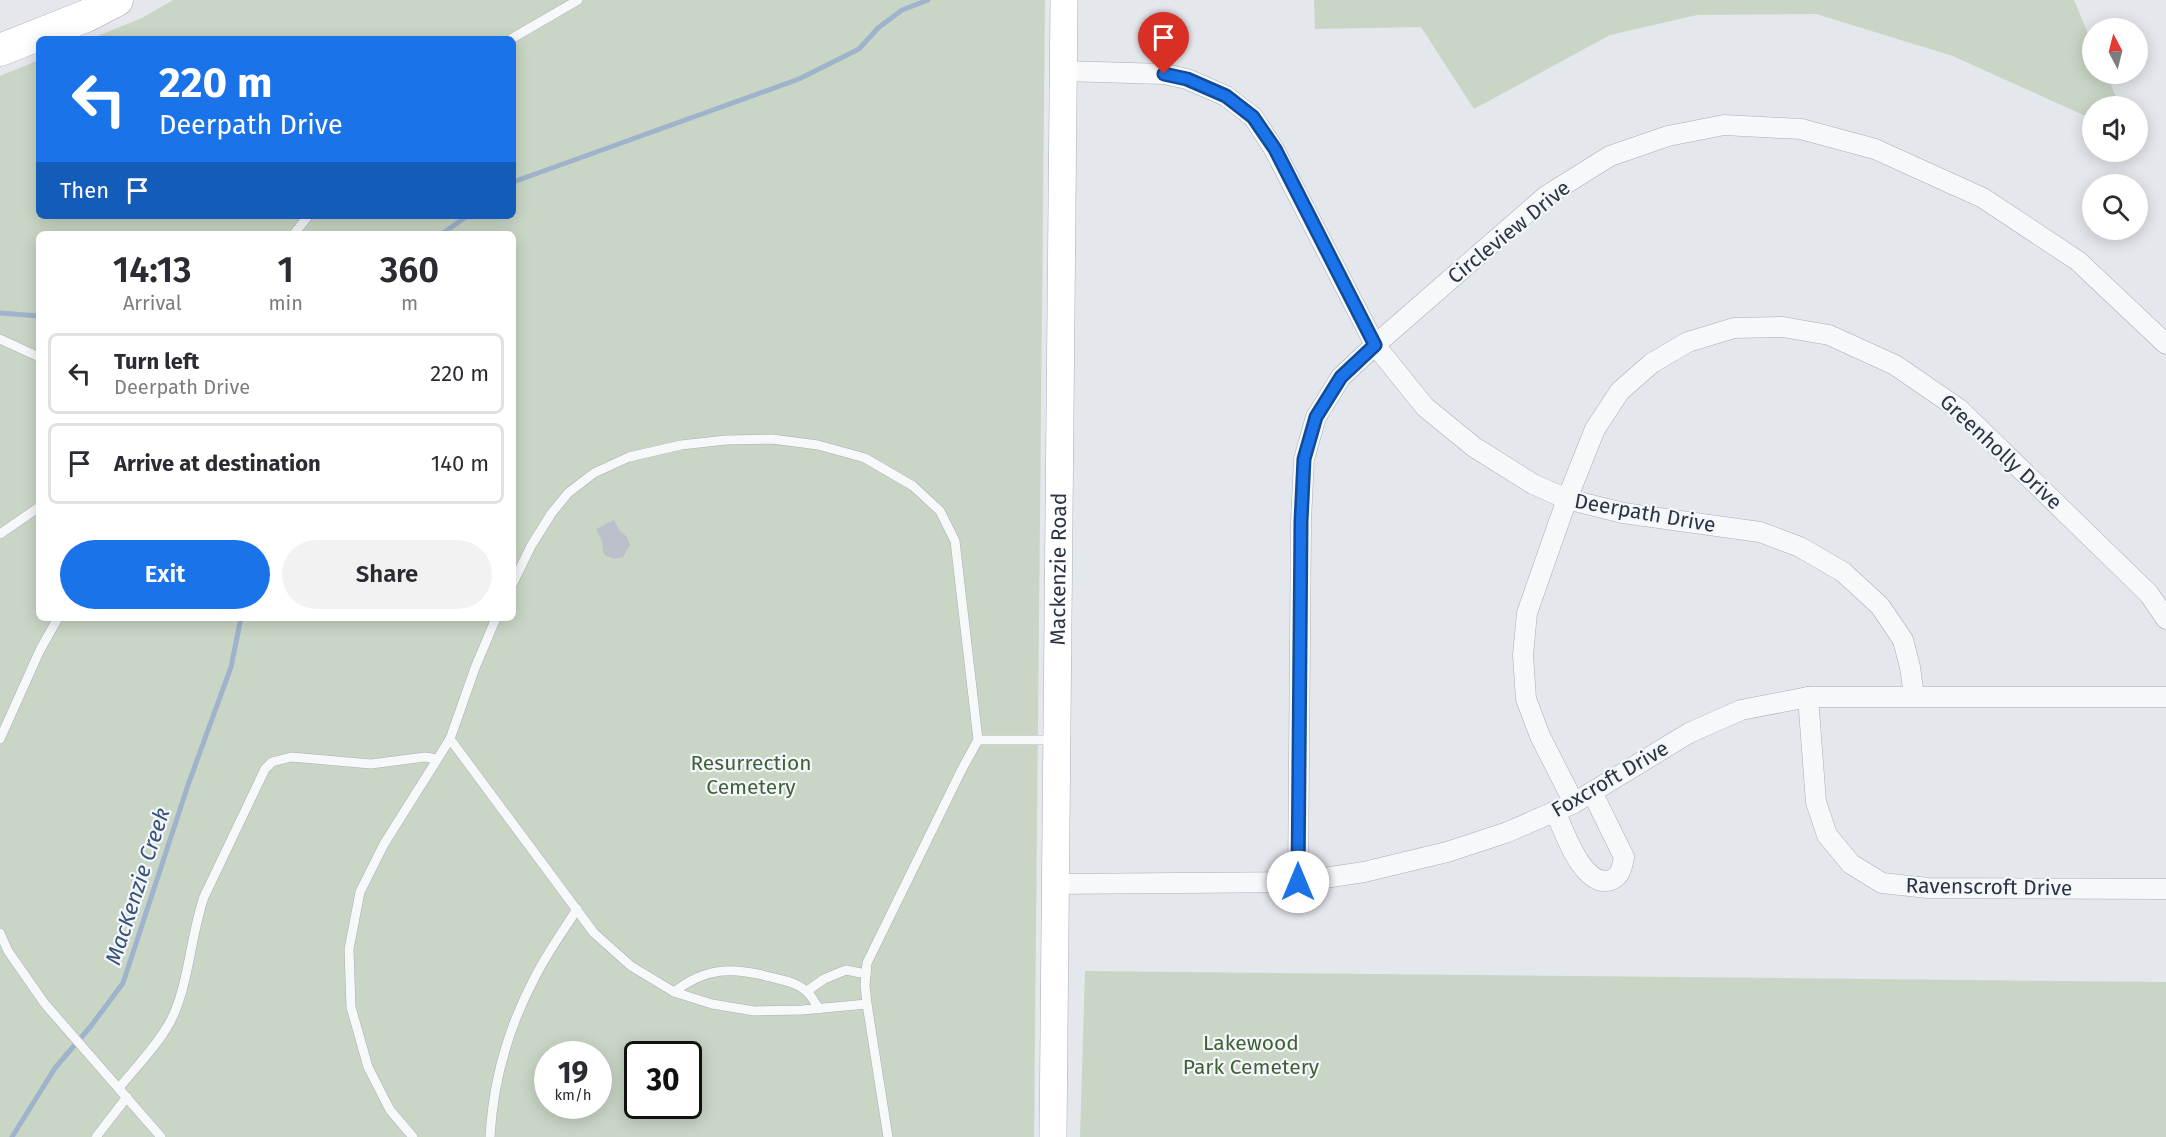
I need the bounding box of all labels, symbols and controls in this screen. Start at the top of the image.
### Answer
pin [1138,12,1189,74]
north arrow [2082,18,2148,84]
map controls [2082,18,2148,240]
icon: arrive [1147,21,1180,54]
text: 220 m [159,58,272,108]
icon: left [60,60,138,138]
button: sound [2082,96,2148,162]
text: Deerpath Drive [159,109,343,141]
icon: arrive [121,174,154,207]
button: search [2082,174,2148,240]
street label: Circleview Drive [1442,175,1576,289]
text: Then [60,177,109,204]
text: 14:13 [113,248,192,292]
text: 1 [277,248,294,292]
text: 360 [380,248,439,292]
text: Arrival [123,291,182,315]
text: min [268,291,303,315]
text: m [401,291,418,315]
text: Turn left [114,348,199,375]
icon: left [63,357,96,390]
text: 220 m [430,360,489,387]
text: Deerpath Drive [114,375,250,399]
street label: Greenholly Drive [1934,389,2068,515]
icon: arrive [63,447,96,480]
text: Arrive at destination [114,450,321,477]
text: 140 m [431,450,489,477]
street label: Deerpath Drive [1572,488,1718,538]
street label: Mackenzie Road [1045,493,1072,646]
button: Exit [60,540,270,609]
button: Share [282,540,492,609]
street label: Foxcroft Drive [1547,735,1673,823]
park label: Resurrection Cemetery [690,750,812,800]
water label: MacKenzie Creek [99,804,176,968]
position arrow [1266,850,1330,914]
street label: Ravenscroft Drive [1905,873,2073,901]
park label: Lakewood Park Cemetery [1183,1030,1320,1080]
speed limit sign: 30 [624,1041,702,1119]
text: 19 [558,1055,588,1091]
text: km/h [554,1086,592,1104]

